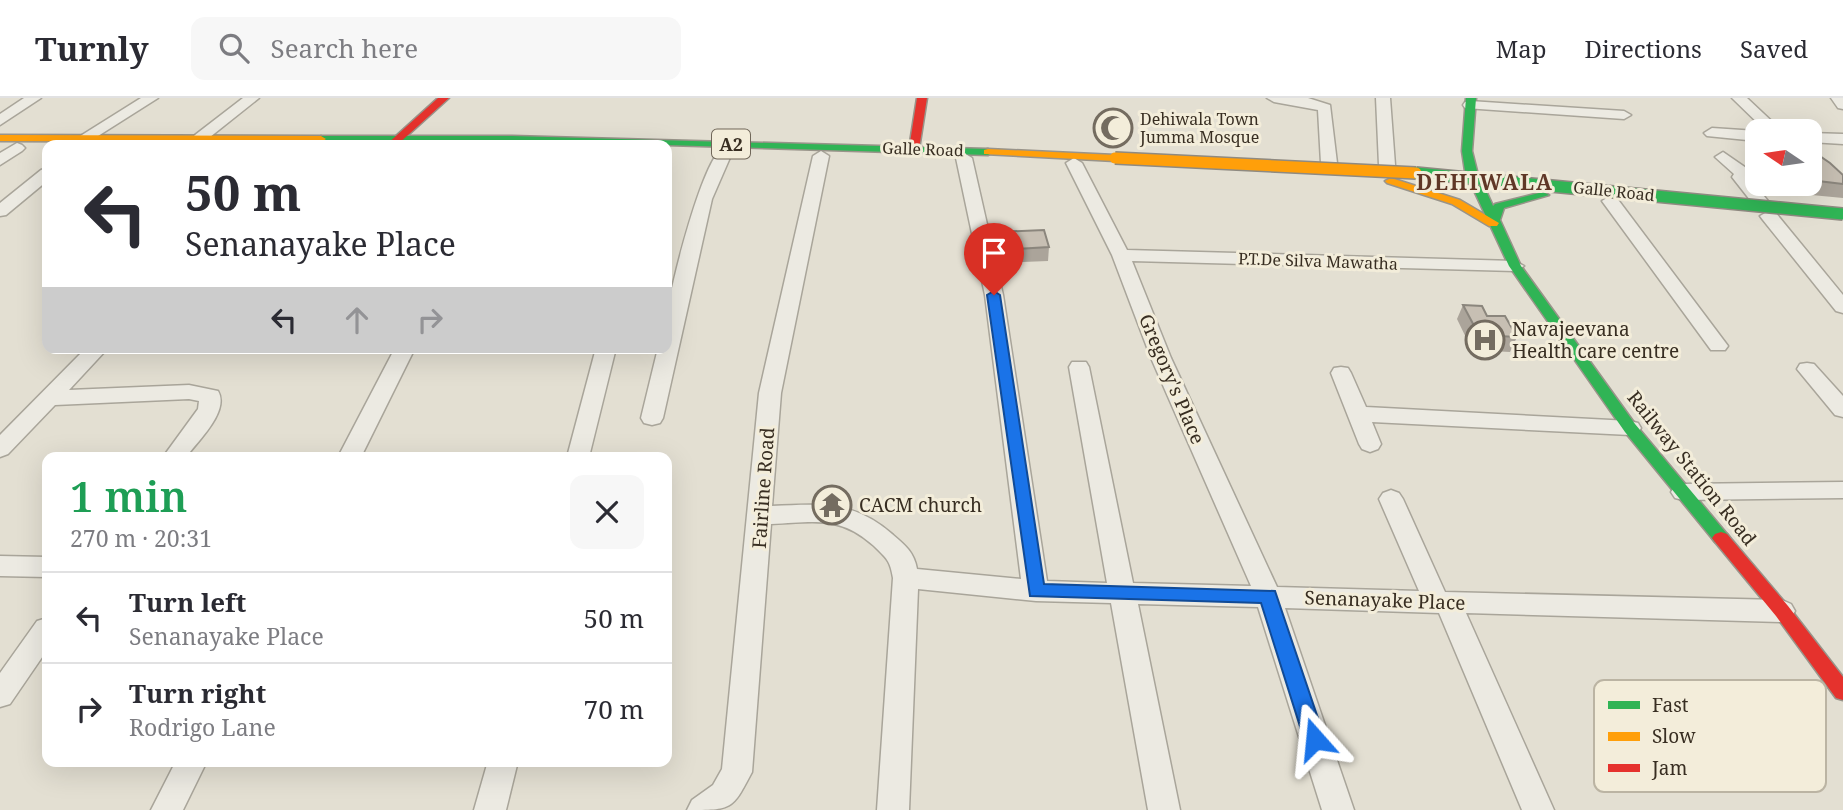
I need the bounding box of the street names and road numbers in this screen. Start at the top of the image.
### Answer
road number: A2 [712,130,750,158]
street label: Galle Road [882,137,964,161]
street label: Galle Road [1572,176,1656,206]
street label: P.T.De Silva Mawatha [1238,247,1398,275]
street label: Gregory's Place [1133,310,1211,448]
street label: Railway Station Road [1621,385,1763,551]
street label: Fairline Road [746,426,780,549]
street label: Senanayake Place [1304,584,1466,616]

